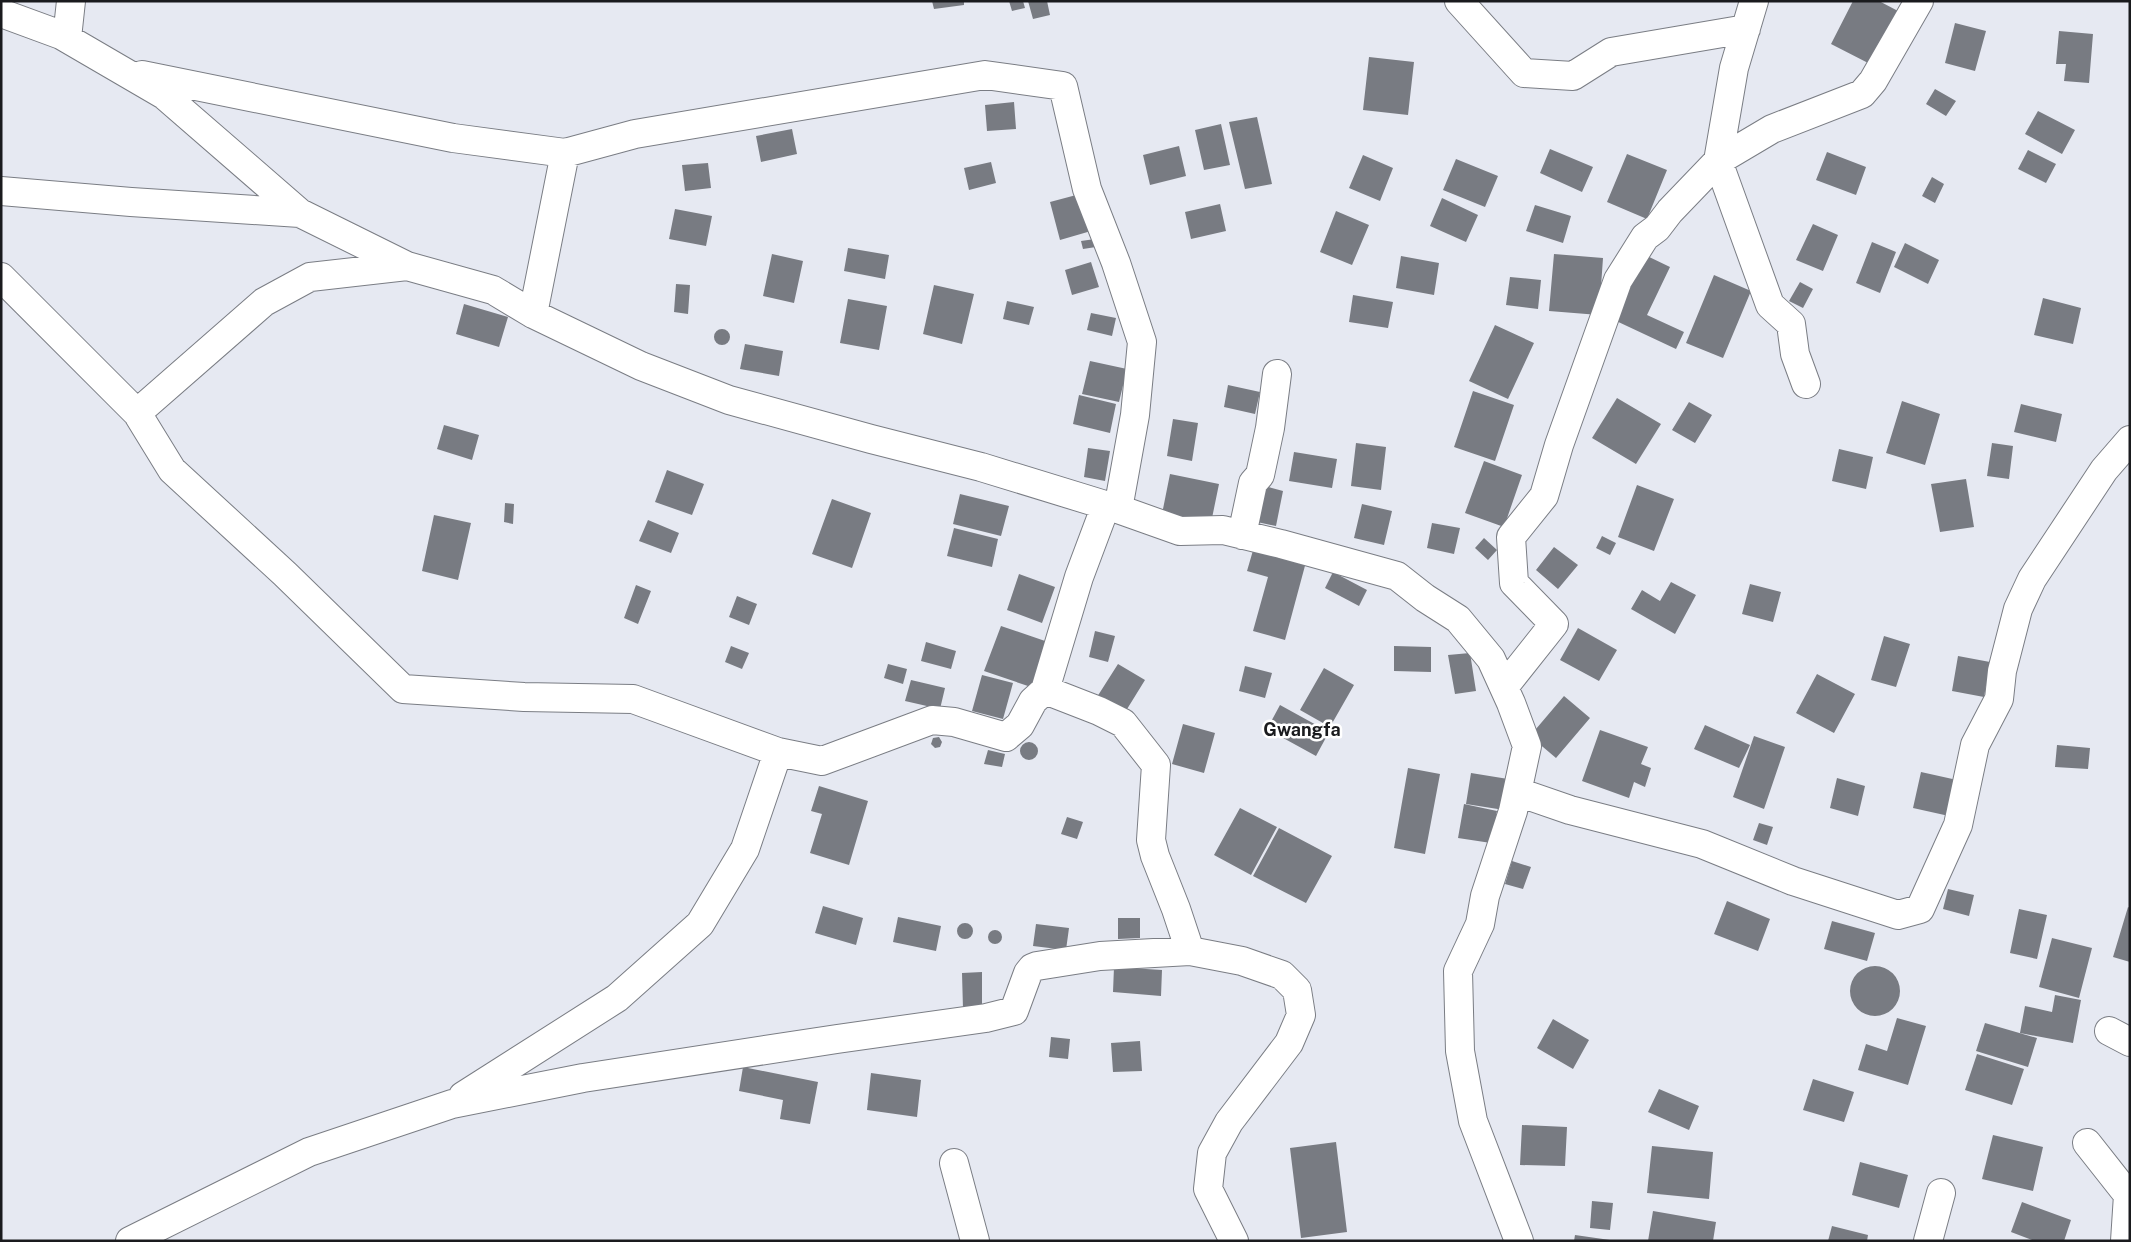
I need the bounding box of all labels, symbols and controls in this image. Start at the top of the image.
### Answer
district label: Gwangfa [1263,719,1341,740]

